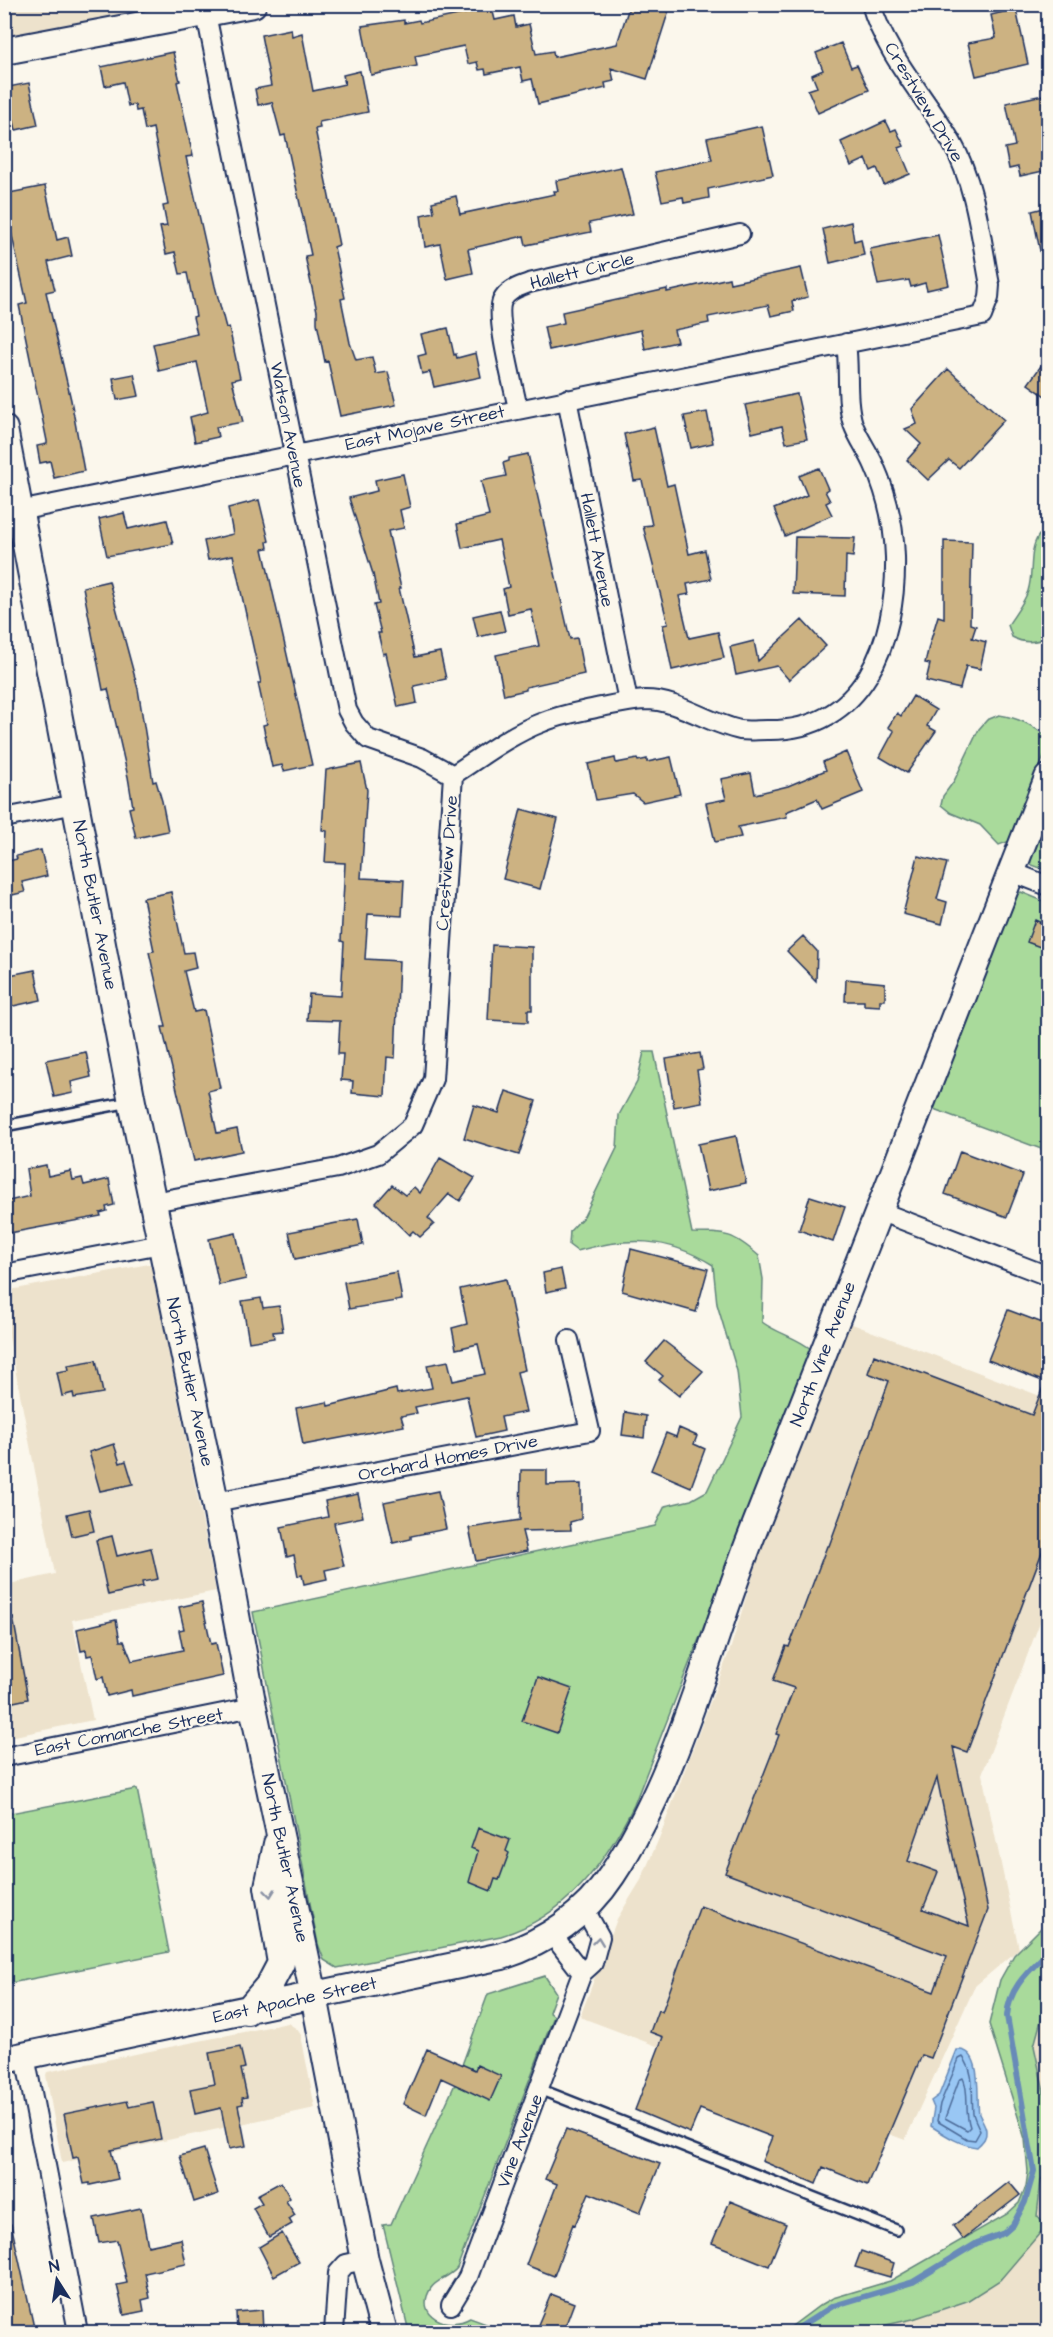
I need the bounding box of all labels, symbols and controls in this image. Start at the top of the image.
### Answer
street label: Crestview Drive [878,37,970,167]
street label: Hallett Circle [527,246,637,296]
street label: Watson Avenue [264,360,312,490]
street label: East Mojave Street [343,399,508,457]
street label: Hallett Avenue [574,491,620,609]
street label: Crestview Drive [430,794,464,932]
street label: North Butler Avenue [66,818,124,992]
street label: North Vine Avenue [784,1278,862,1430]
street label: North Butler Avenue [160,1295,220,1469]
street label: Orchard Homes Drive [356,1428,540,1488]
street label: East Comanche Street [33,1701,226,1763]
street label: North Butler Avenue [255,1771,315,1945]
one-way arrow [263,1888,276,1897]
one-way arrow [591,1936,603,1946]
street label: East Apache Street [211,1970,380,2030]
street label: Vine Avenue [491,2090,549,2191]
north arrow [27,2250,87,2310]
text: N [47,2255,61,2278]

